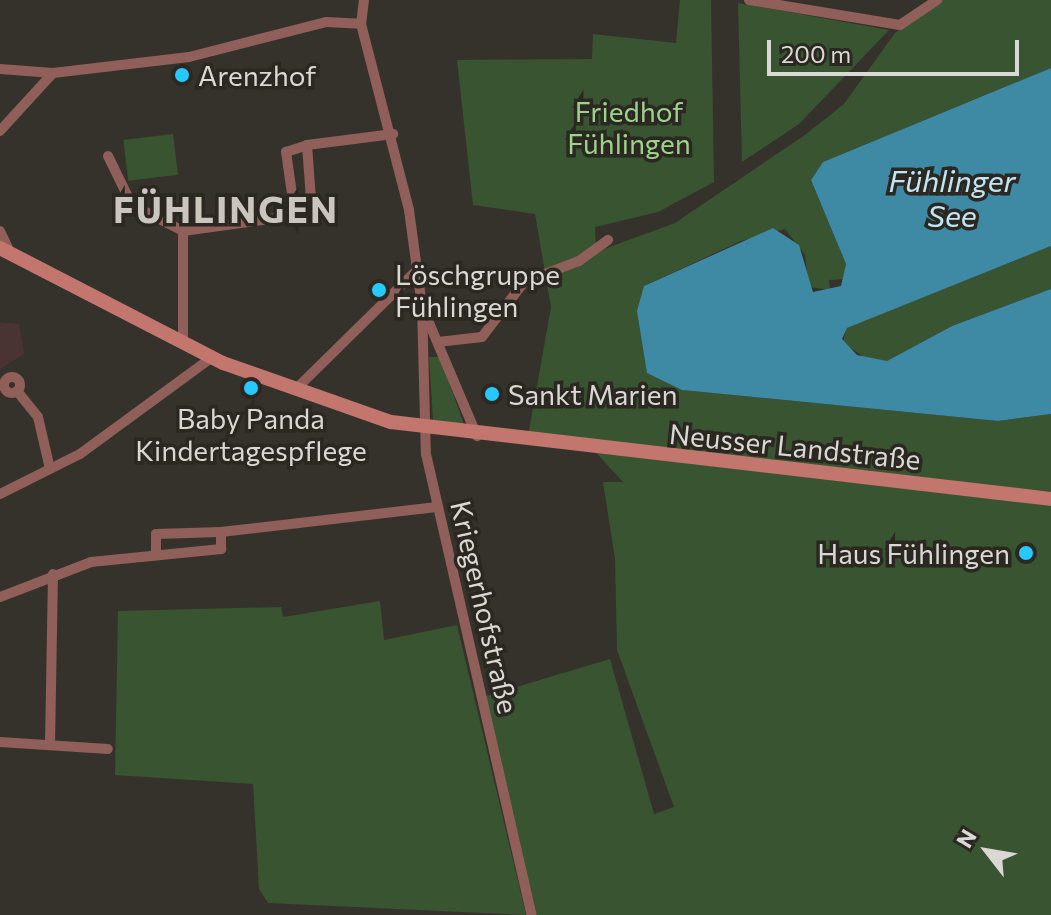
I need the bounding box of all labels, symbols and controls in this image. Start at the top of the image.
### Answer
scale bar [771,24,1023,74]
text: 200 m [781,39,851,68]
place label: Arenzhof [198,58,316,92]
marker: Arenzhof [173,66,191,84]
park label: Friedhof Fühlingen [567,94,691,160]
water label: Fühlinger See [888,162,1016,232]
district label: FÜHLINGEN [113,187,339,231]
place label: Löschgruppe Fühlingen [395,257,560,323]
marker: Löschgruppe Fühlingen [370,281,388,299]
place label: Sankt Marien [508,377,677,411]
marker: Baby Panda Kindertagespflege [242,379,260,397]
marker: Sankt Marien [483,385,501,403]
place label: Baby Panda Kindertagespflege [135,401,367,467]
street label: Neusser Landstraße [668,416,922,476]
street label: Kriegerhofstraße [444,497,526,717]
place label: Haus Fühlingen [817,536,1010,570]
marker: Haus Fühlingen [1017,544,1035,562]
north arrow [947,811,1027,891]
text: N [950,824,982,852]

